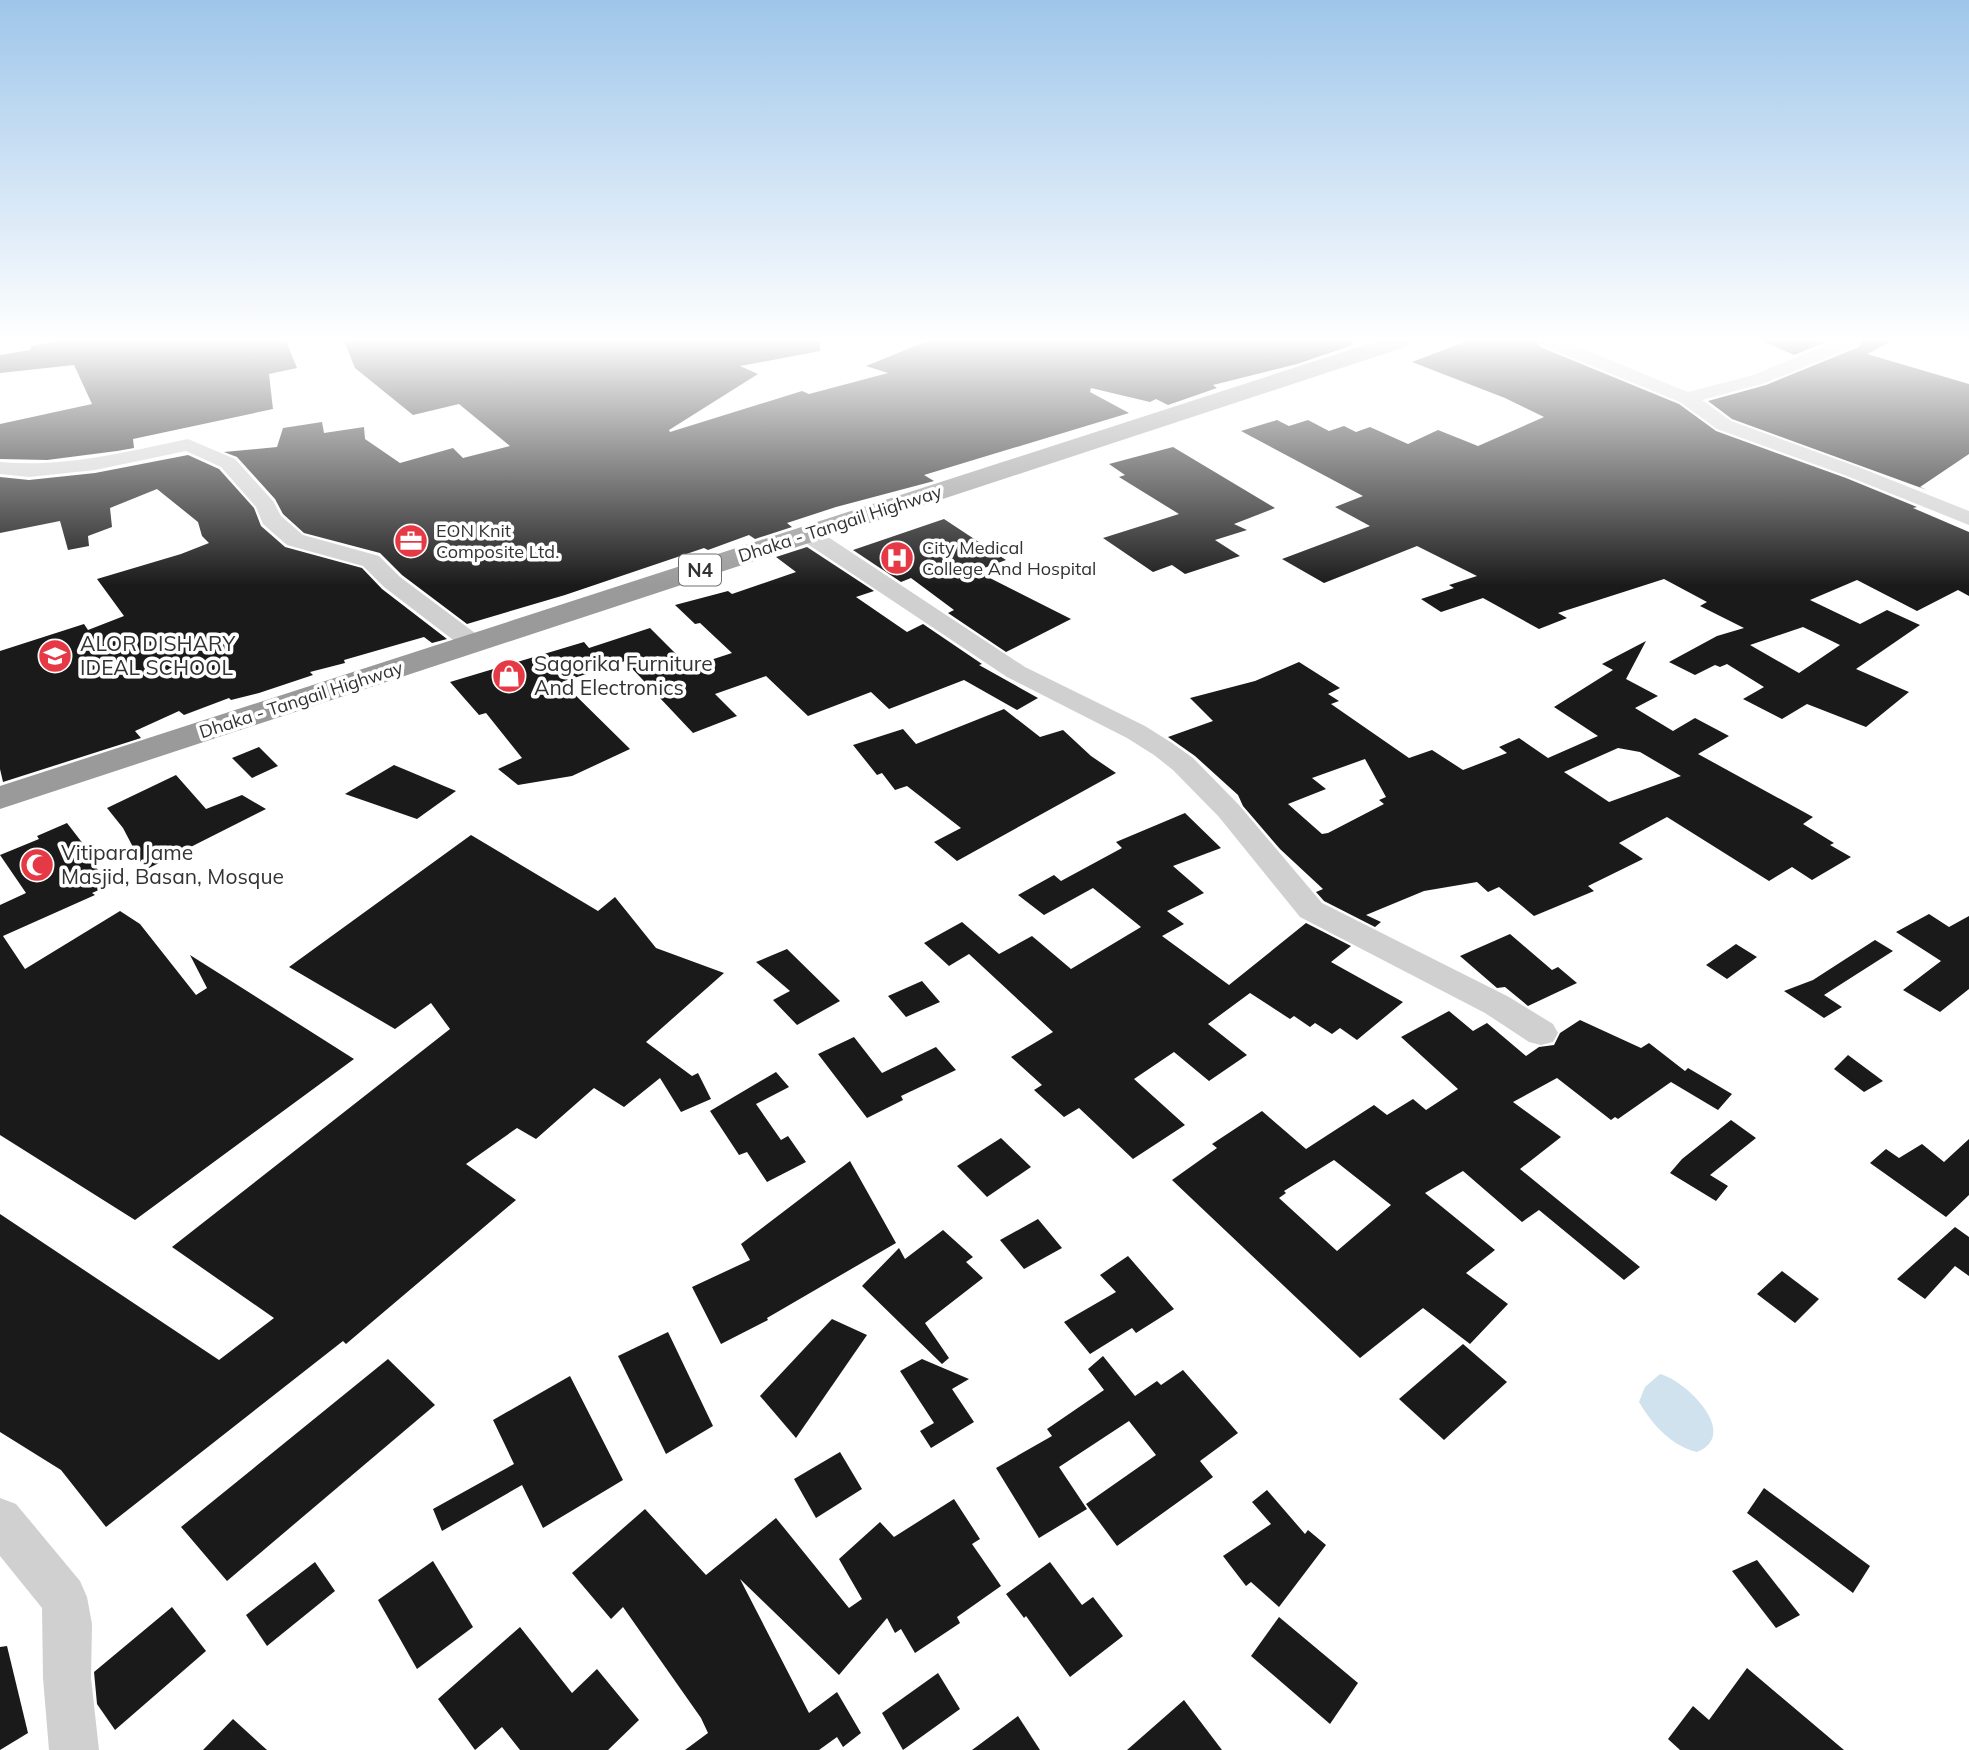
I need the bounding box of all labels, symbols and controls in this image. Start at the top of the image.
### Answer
street label: Dhaka - Tangail Highway [735,480,945,567]
place label: EON Knit Composite Ltd. [436,519,559,563]
office icon: EON Knit Composite Ltd. [392,522,430,560]
place label: City Medical College And Hospital [922,536,1096,580]
hospital icon: City Medical College And Hospital [878,539,916,577]
road number: N4 [679,554,721,586]
place label: ALOR DISHARY IDEAL SCHOOL [80,630,235,680]
school or university icon: ALOR DISHARY IDEAL SCHOOL [36,637,74,675]
place label: Sagorika Furniture And Electronics [534,650,713,700]
street label: Dhaka - Tangail Highway [196,656,406,743]
shop icon: Sagorika Furniture And Electronics [490,657,528,695]
place label: Vitipara Jame Masjid, Basan, Mosque [61,839,284,889]
mosque icon: Vitipara Jame Masjid, Basan, Mosque [18,846,56,884]

